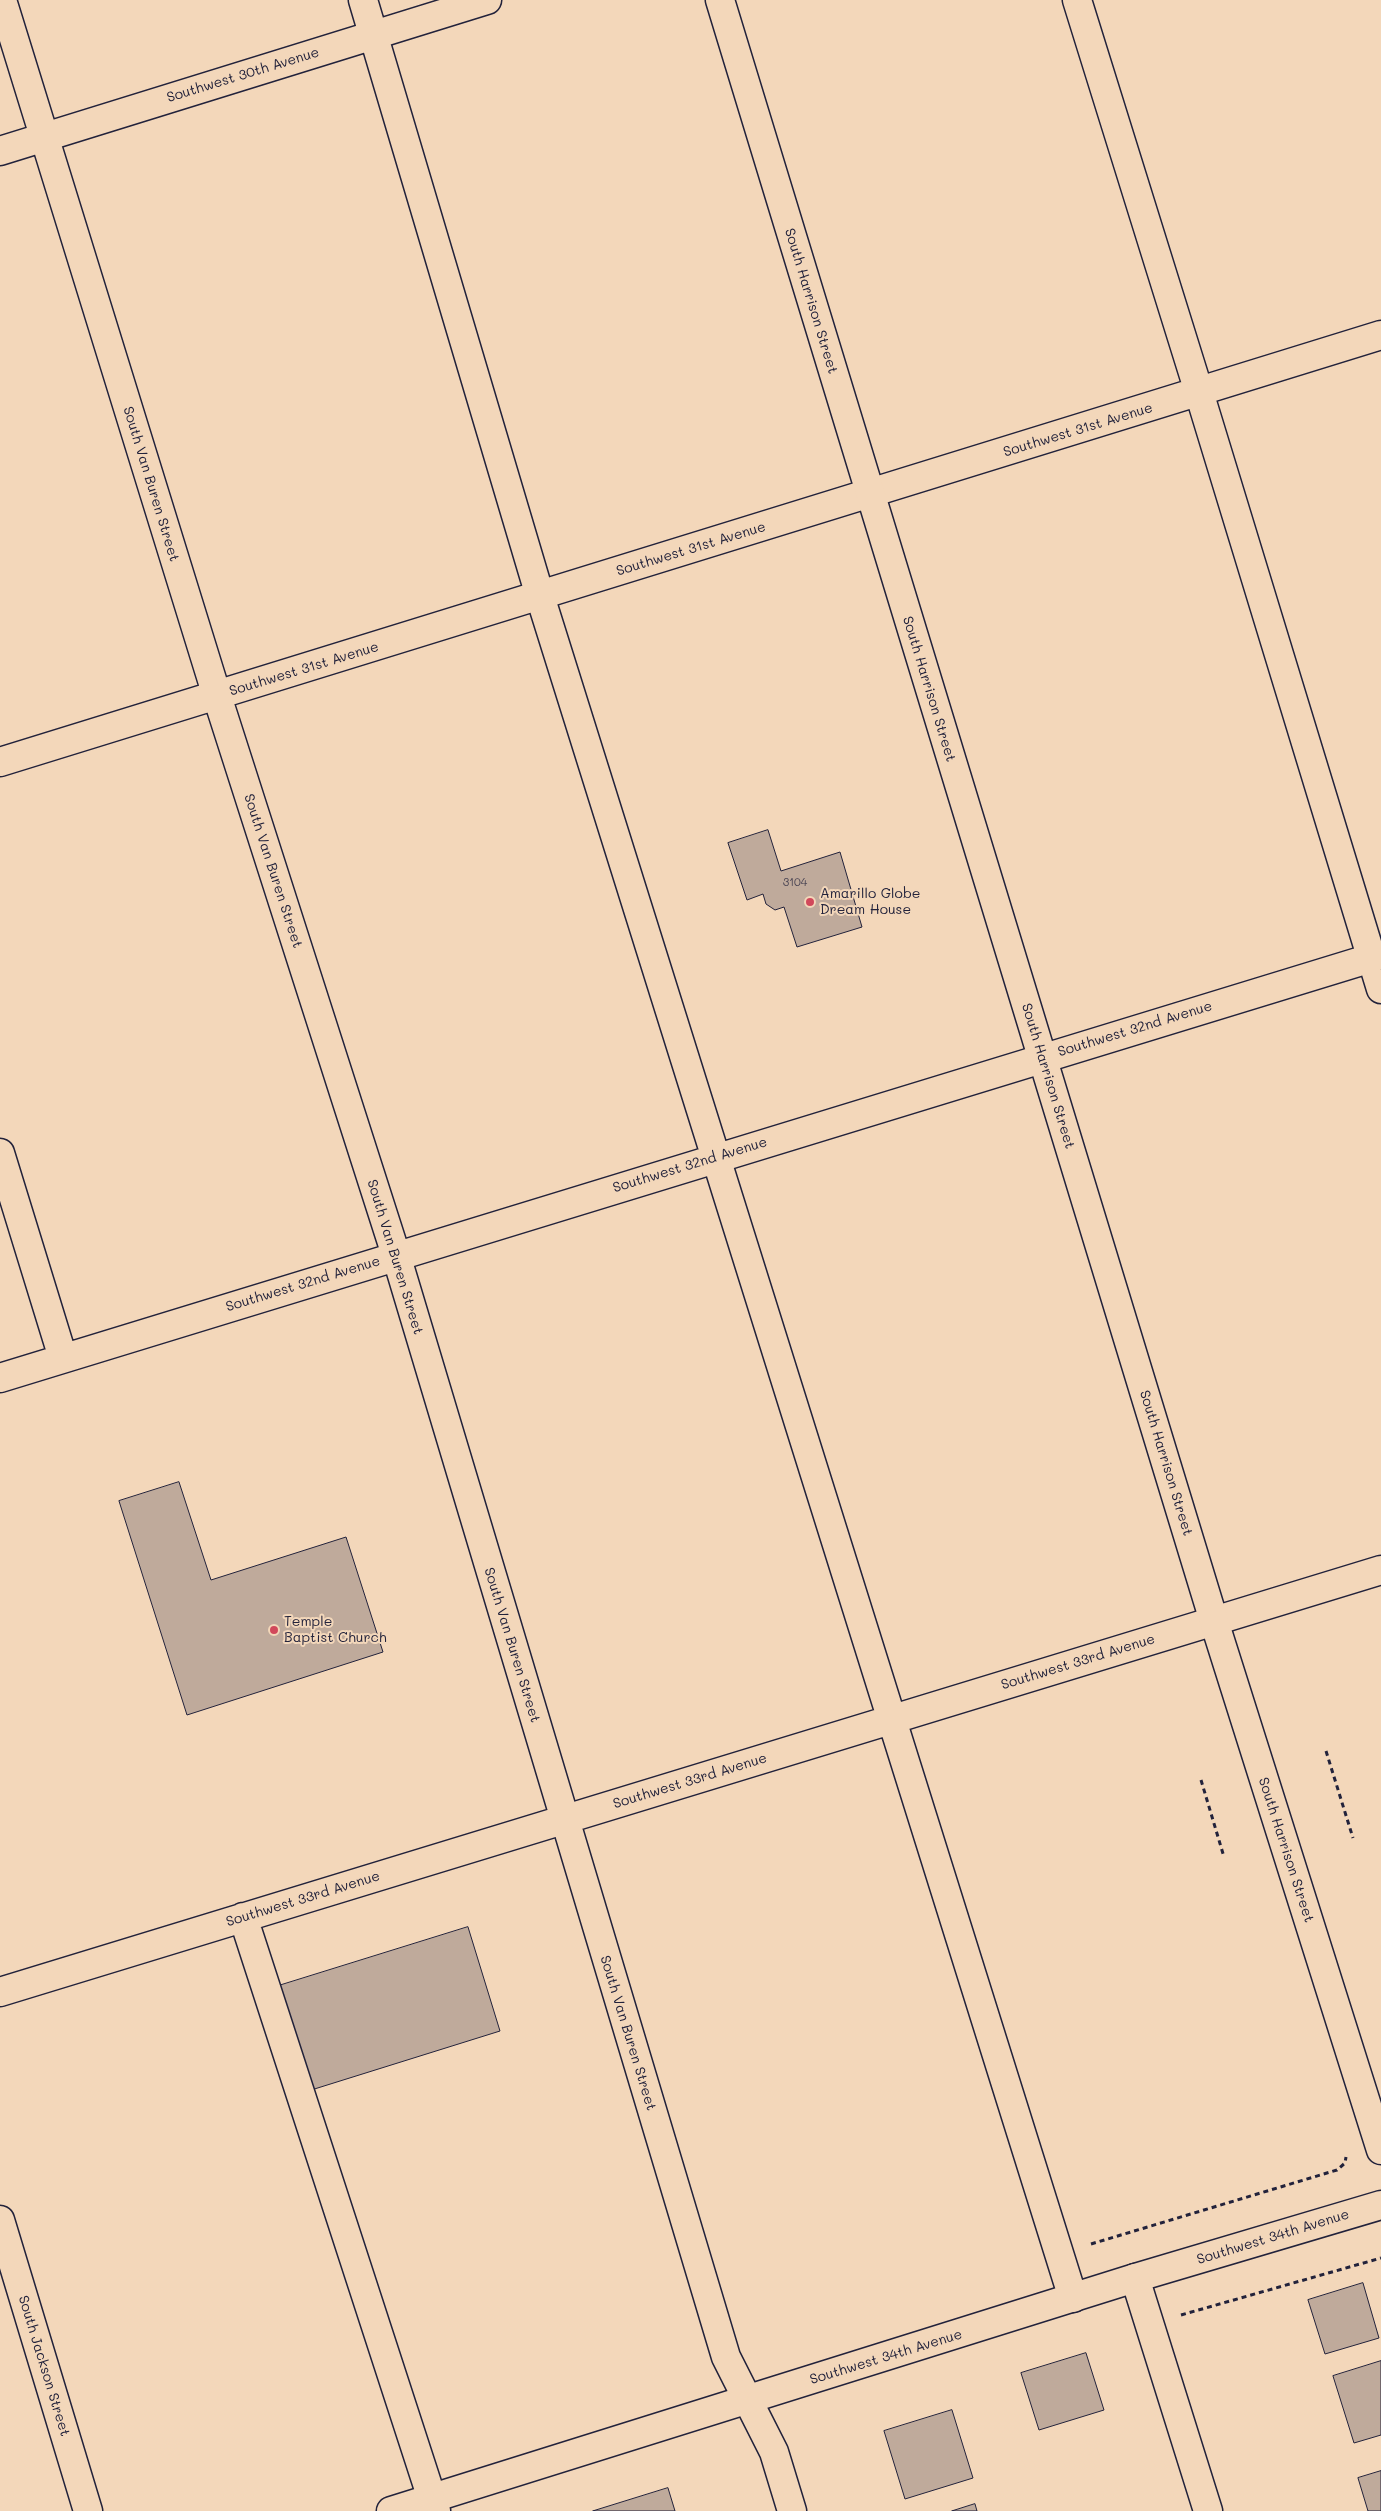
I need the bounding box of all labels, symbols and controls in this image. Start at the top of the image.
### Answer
street label: Southwest 30th Avenue [165,44,321,106]
street label: South Harrison Street [781,226,841,376]
street label: Southwest 31st Avenue [1001,399,1155,461]
street label: South Van Buren Street [119,404,183,564]
street label: Southwest 31st Avenue [614,518,768,580]
street label: South Harrison Street [899,614,959,764]
street label: Southwest 31st Avenue [227,638,381,700]
street label: South Van Buren Street [240,792,306,950]
house number: 3104 [783,876,807,890]
place label: Amarillo Globe Dream House [820,886,920,919]
marker: Amarillo Globe Dream House [804,896,816,908]
street label: Southwest 32nd Avenue [1056,998,1214,1060]
street label: South Harrison Street [1018,1001,1078,1151]
street label: Southwest 32nd Avenue [611,1134,769,1196]
street label: South Van Buren Street [363,1177,427,1337]
street label: Southwest 32nd Avenue [224,1253,382,1315]
street label: South Harrison Street [1136,1388,1196,1538]
street label: South Van Buren Street [480,1565,544,1725]
place label: Temple Baptist Church [284,1614,387,1646]
marker: Temple Baptist Church [268,1624,280,1636]
street label: Southwest 33rd Avenue [999,1631,1157,1693]
street label: Southwest 33rd Avenue [611,1750,769,1812]
street label: South Harrison Street [1255,1775,1317,1925]
street label: Southwest 33rd Avenue [224,1868,382,1930]
street label: South Van Buren Street [596,1953,660,2113]
street label: Southwest 34th Avenue [1195,2206,1351,2268]
street label: South Jackson Street [15,2294,73,2438]
street label: Southwest 34th Avenue [808,2326,964,2388]

